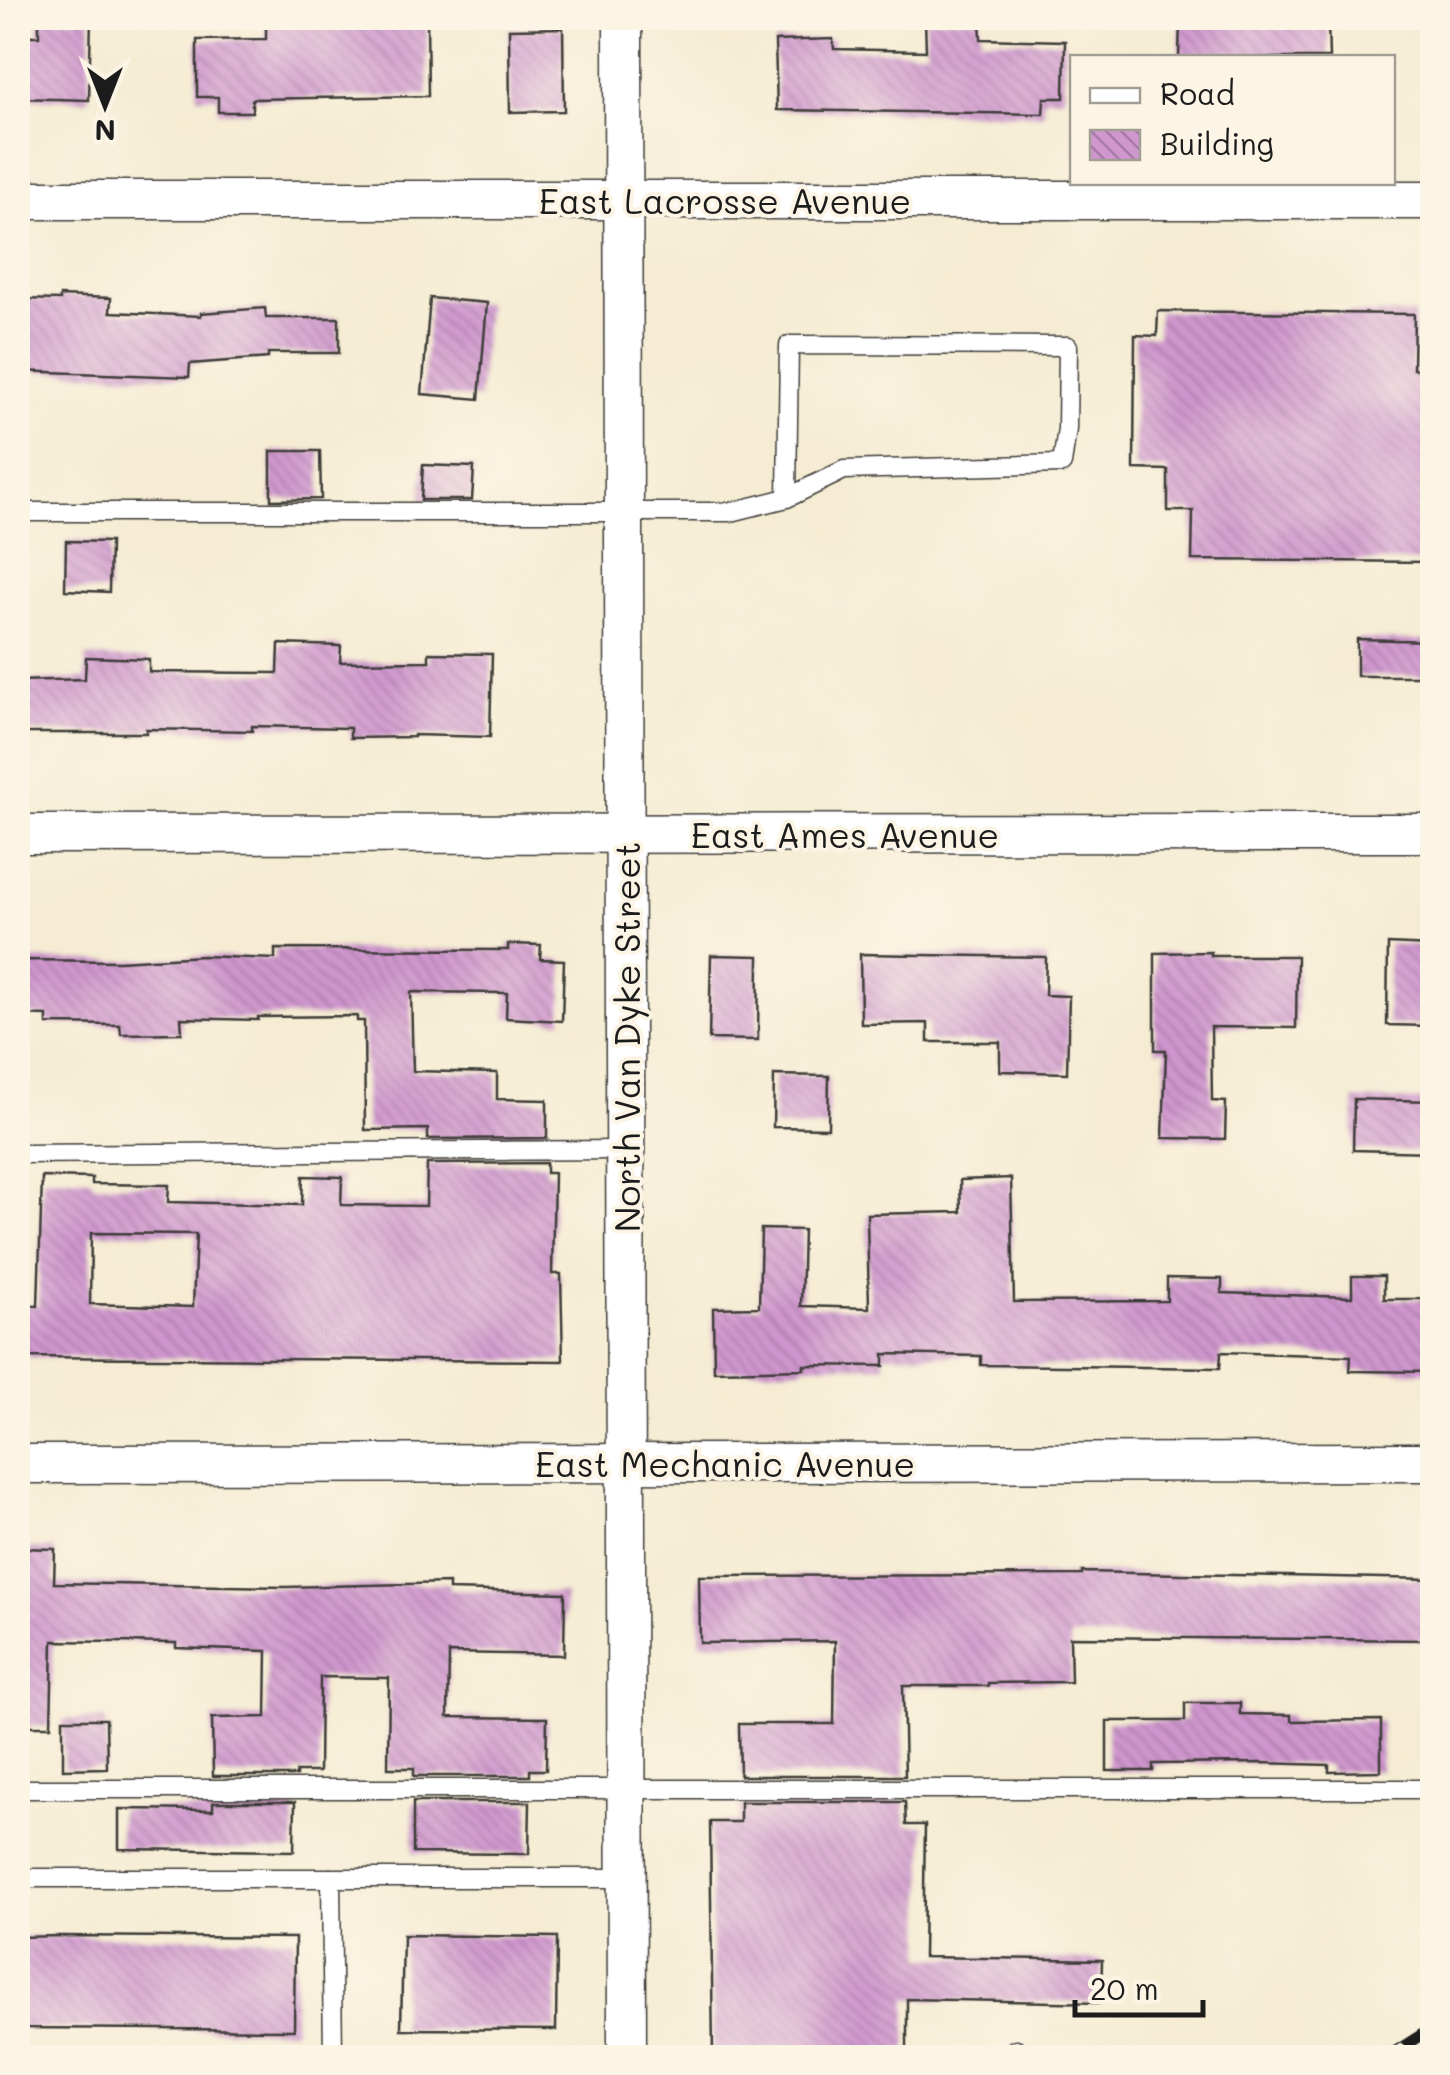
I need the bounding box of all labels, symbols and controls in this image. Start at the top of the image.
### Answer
north arrow [55,55,155,155]
legend [1070,55,1395,185]
text: Road [1160,73,1235,113]
text: N [94,113,116,149]
text: Building [1160,123,1274,163]
street label: East Lacrosse Avenue [539,177,911,223]
street label: East Ames Avenue [691,811,999,857]
street label: North Van Dyke Street [603,842,649,1232]
street label: East Mechanic Avenue [535,1440,915,1486]
scale bar [1075,1955,1202,2017]
text: 20 m [1090,1968,1159,2008]

